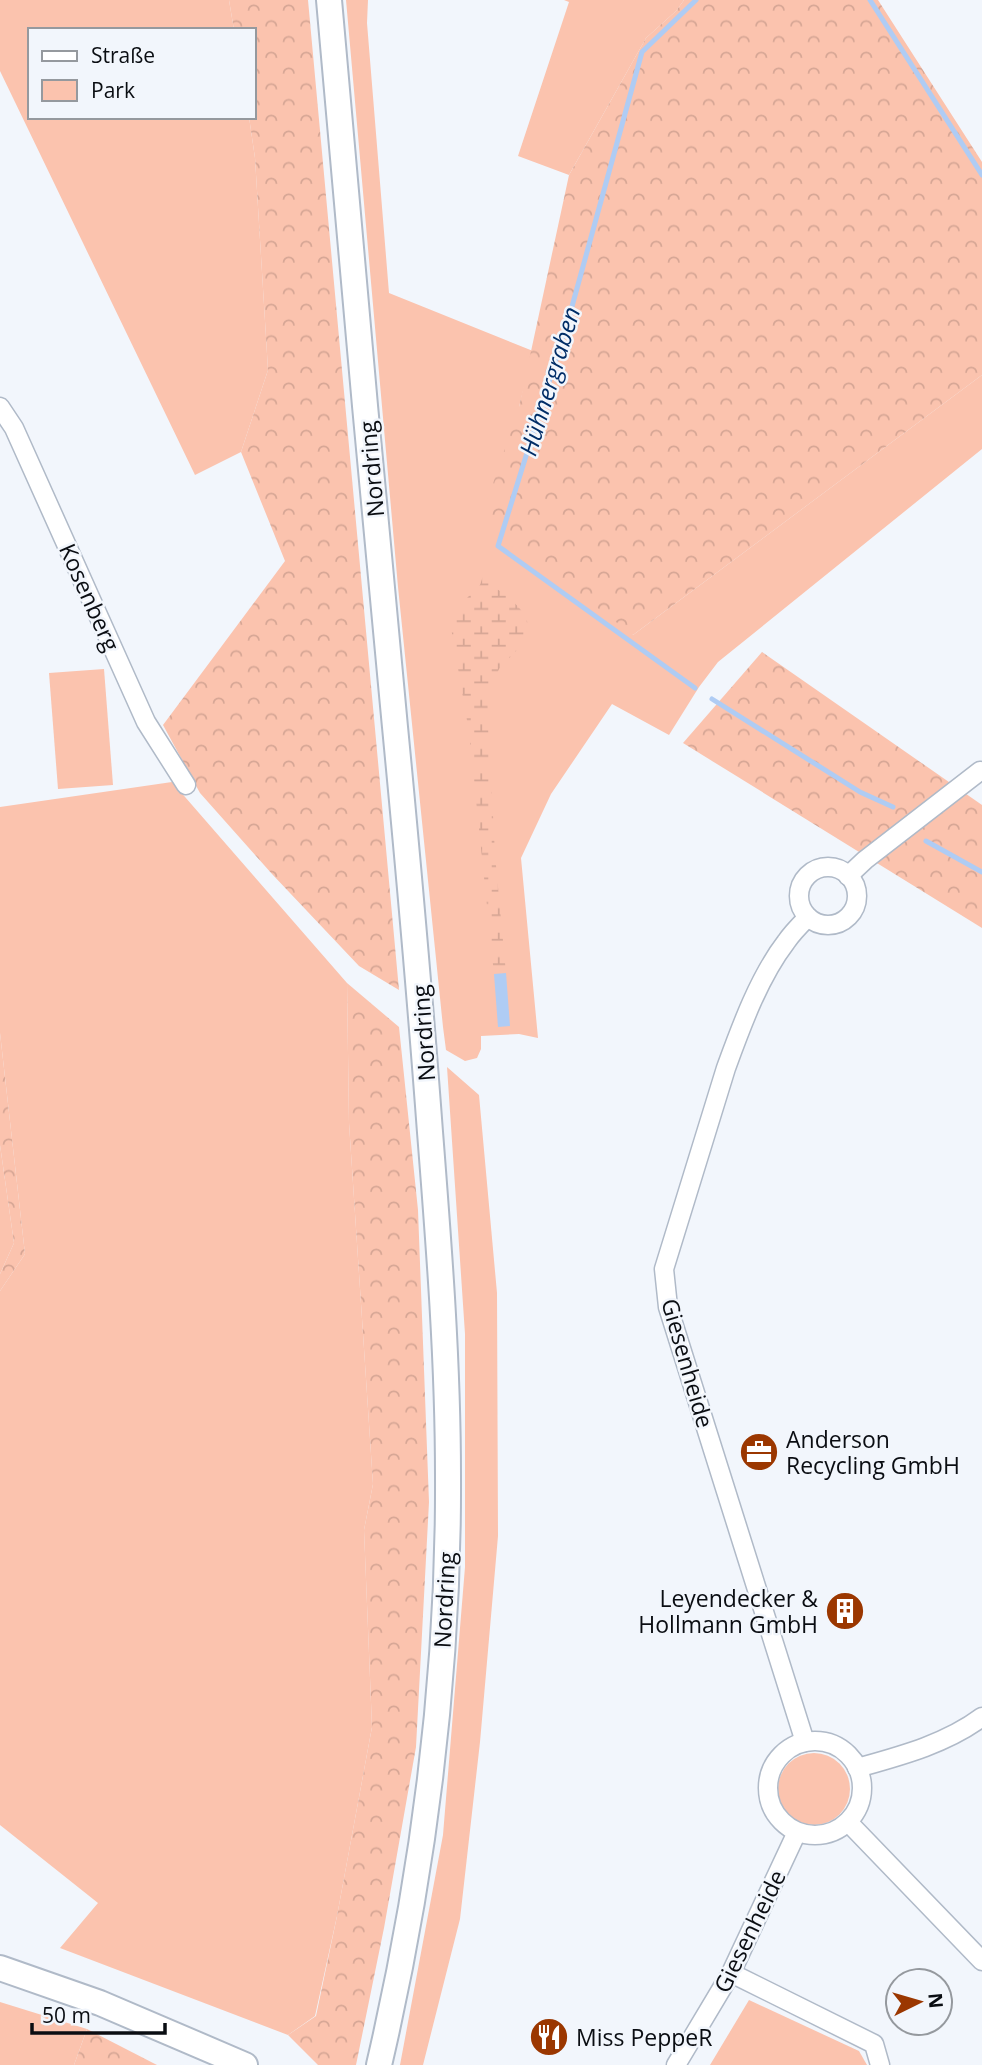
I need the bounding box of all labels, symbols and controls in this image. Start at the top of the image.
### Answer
legend [28,28,256,119]
text: Straße [91,41,155,69]
text: Park [91,76,135,104]
water label: Hühnergraben [511,302,587,460]
street label: Nordring [351,419,391,518]
street label: Kosenberg [52,538,128,656]
street label: Nordring [404,983,442,1082]
street label: Giesenheide [654,1295,722,1431]
place label: Anderson Recycling GmbH [786,1423,960,1481]
office icon: Anderson Recycling GmbH [738,1431,780,1473]
street label: Nordring [425,1551,463,1649]
place label: Leyendecker & Hollmann GmbH [638,1582,818,1640]
building icon: Leyendecker & Hollmann GmbH [824,1590,866,1632]
street label: Giesenheide [705,1864,793,1998]
north arrow [884,1967,954,2037]
scale bar [32,1992,164,2036]
text: N [922,1992,950,2009]
text: 50 m [42,2001,91,2029]
restaurant icon: Miss PeppeR [528,2016,570,2058]
place label: Miss PeppeR [576,2021,712,2053]

